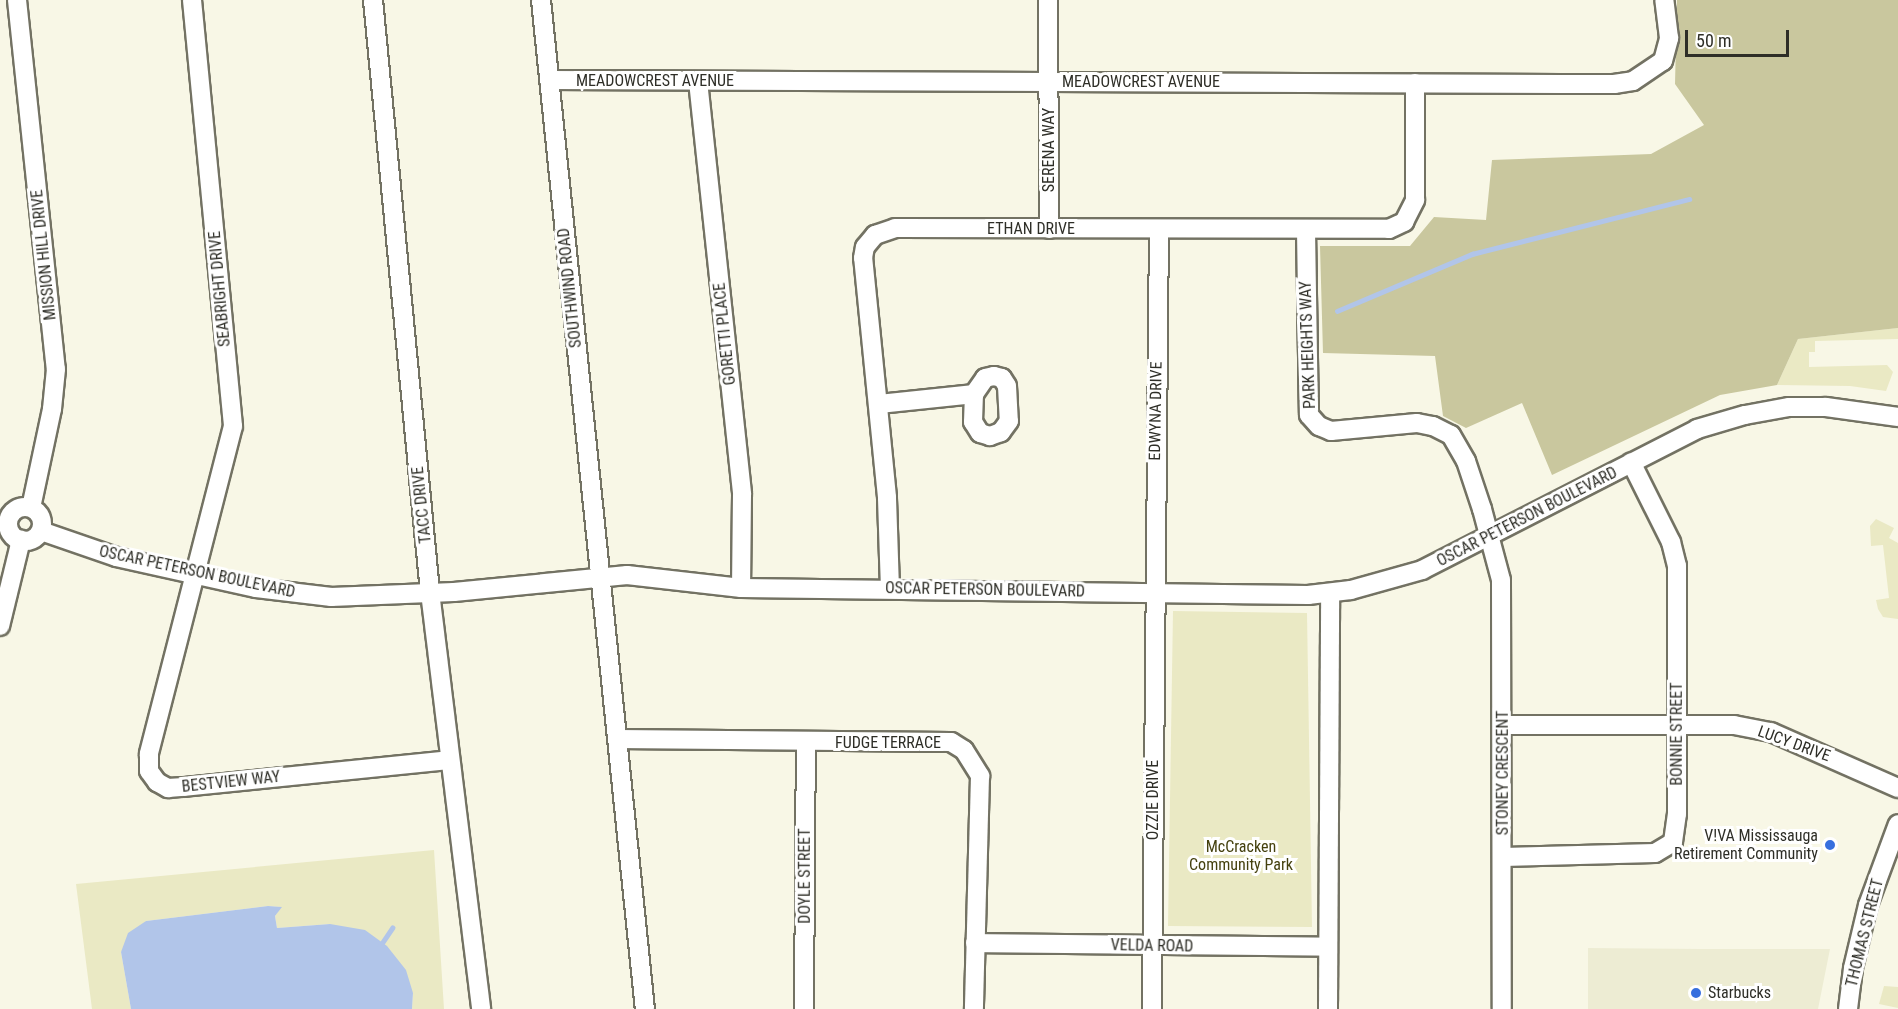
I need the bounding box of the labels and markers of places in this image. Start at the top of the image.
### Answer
place label: V!VA Mississauga Retirement Community [1674,826,1818,864]
marker: V!VA Mississauga Retirement Community [1823,838,1837,852]
place label: Starbucks [1708,983,1771,1003]
marker: Starbucks [1689,986,1703,1000]

